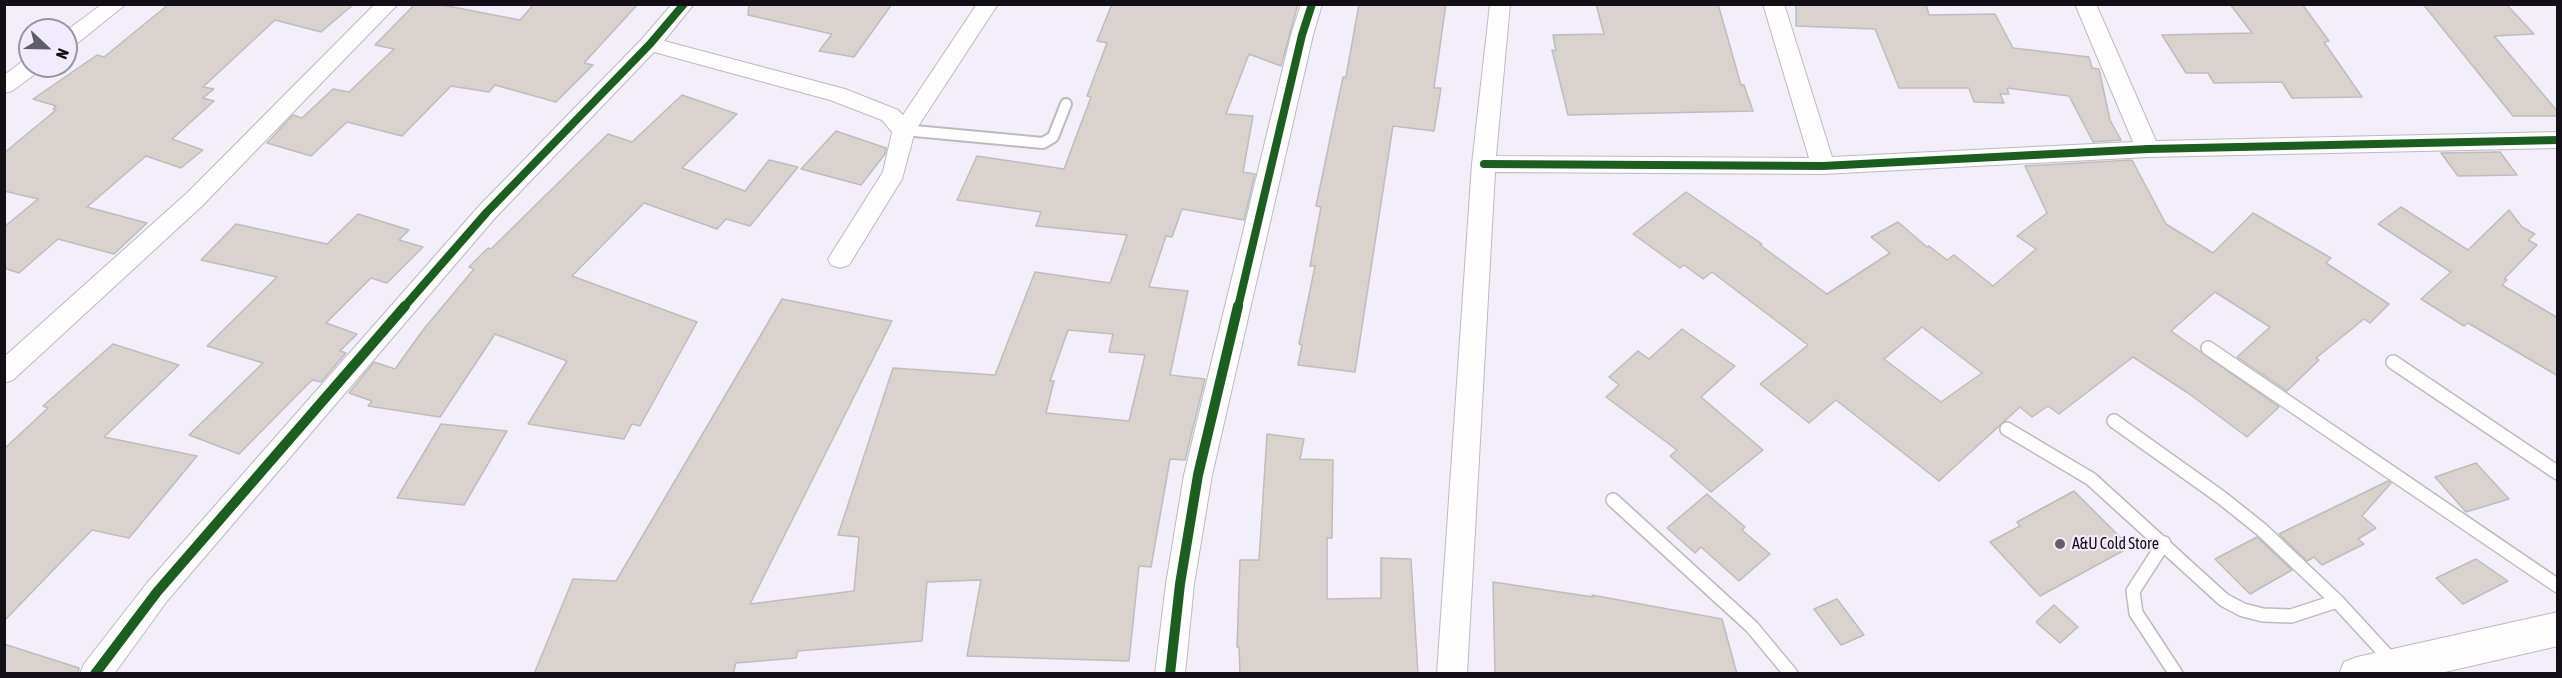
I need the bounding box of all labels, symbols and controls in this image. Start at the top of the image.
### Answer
north arrow [18,18,78,78]
text: N [53,46,73,62]
place label: A&U Cold Store [2072,534,2159,554]
marker: A&U Cold Store [2053,537,2067,551]

